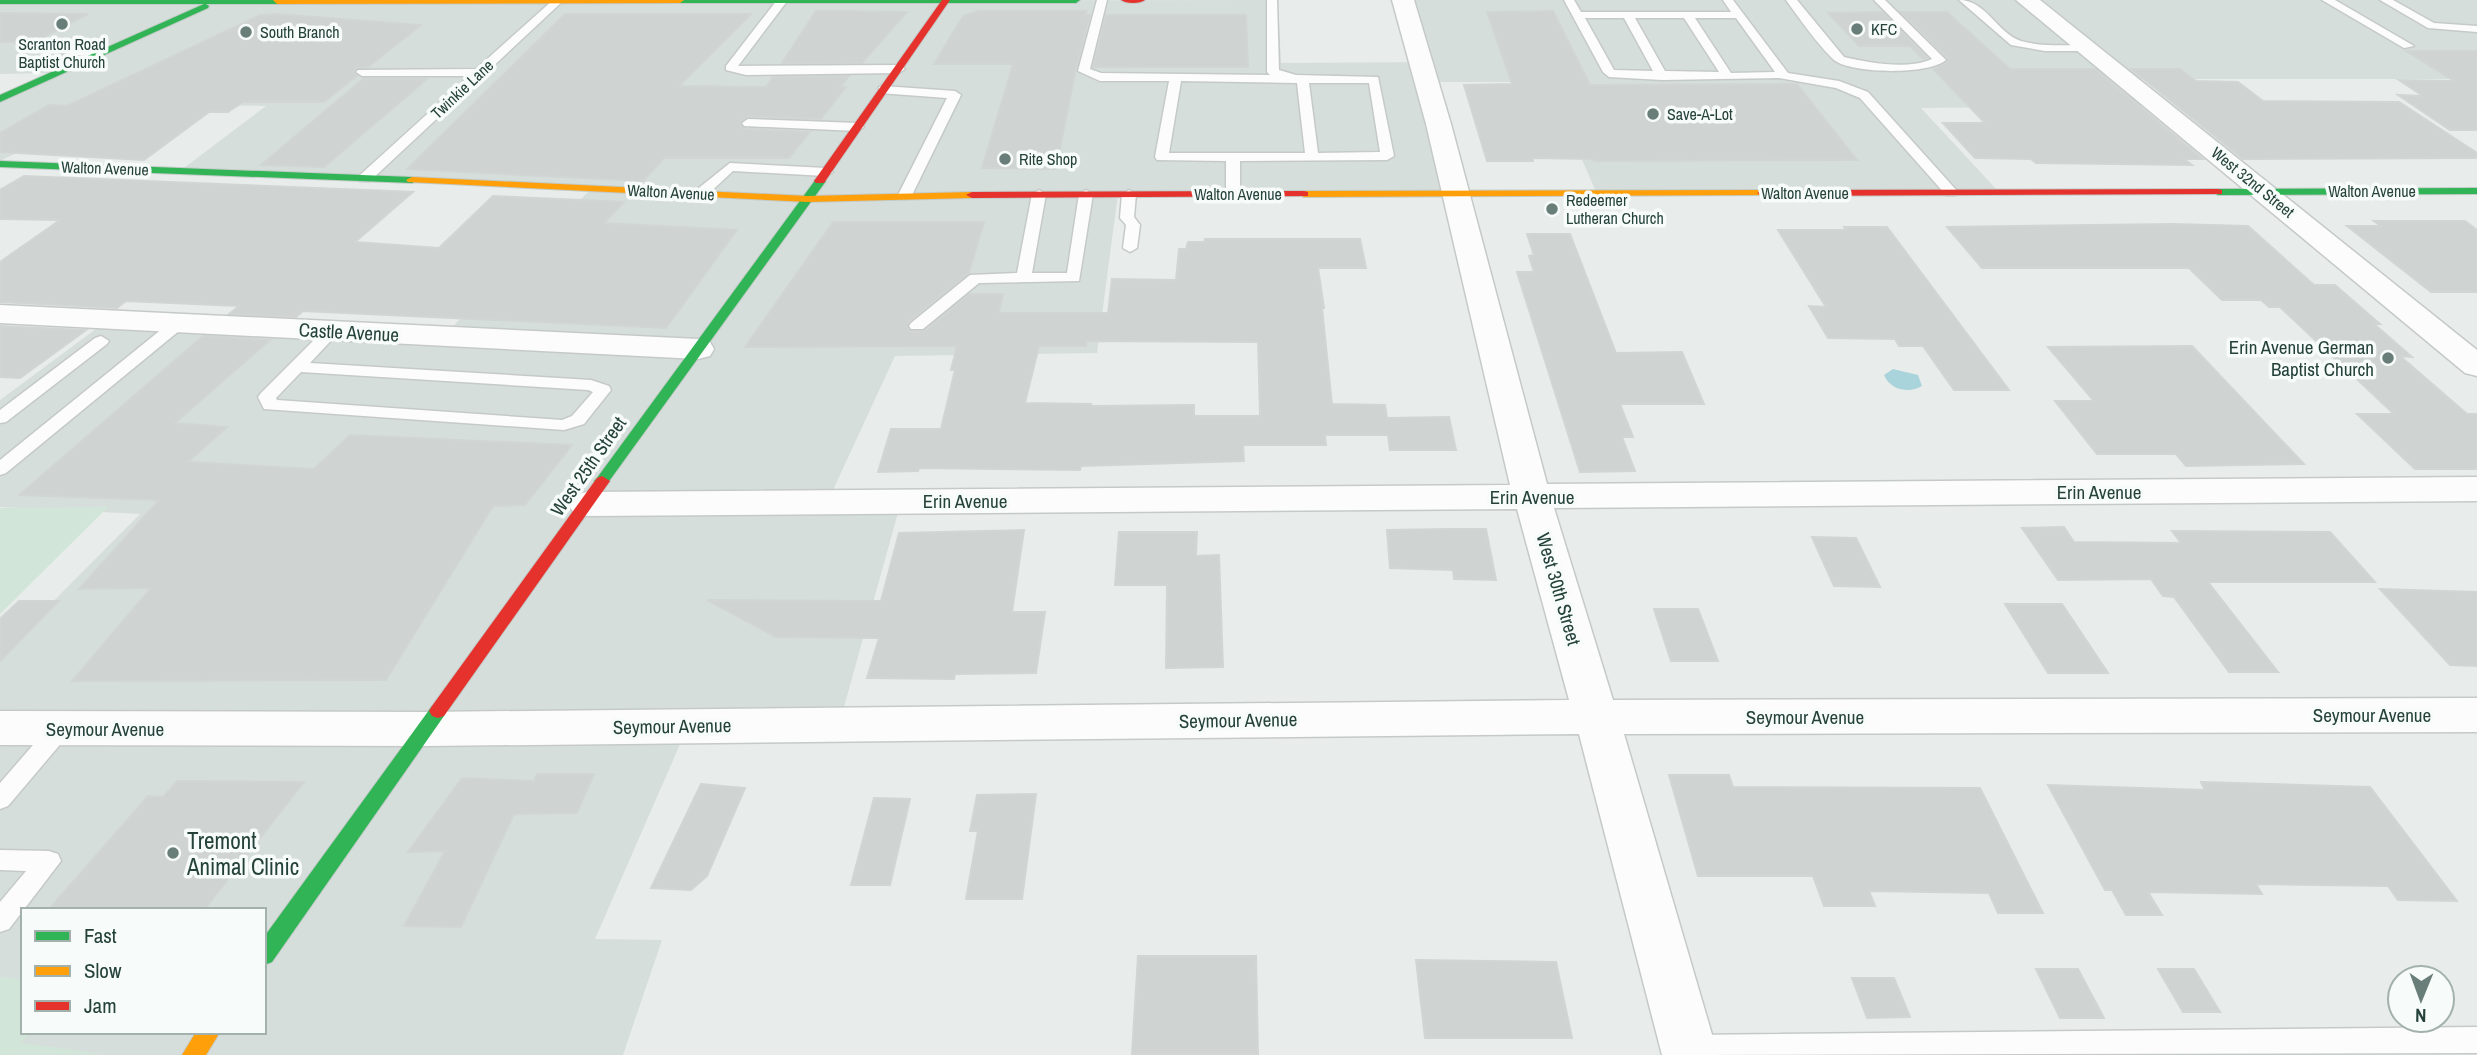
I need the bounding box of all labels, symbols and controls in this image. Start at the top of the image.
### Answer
marker: Scranton Road Baptist Church [54,16,70,32]
place label: KFC [1871,18,1897,40]
place label: South Branch [260,21,340,43]
marker: KFC [1849,21,1865,37]
marker: South Branch [238,24,254,40]
place label: Scranton Road Baptist Church [18,33,106,73]
street label: Twinkie Lane [426,54,498,124]
place label: Save-A-Lot [1667,103,1733,125]
marker: Save-A-Lot [1645,106,1661,122]
street label: West 32nd Street [2207,142,2299,223]
place label: Rite Shop [1019,148,1077,170]
marker: Rite Shop [997,151,1013,167]
street label: Walton Avenue [61,155,149,181]
street label: Walton Avenue [627,179,715,205]
street label: Walton Avenue [2328,180,2416,202]
street label: Walton Avenue [1761,182,1849,204]
street label: Walton Avenue [1194,183,1282,205]
place label: Redeemer Lutheran Church [1566,189,1664,229]
marker: Redeemer Lutheran Church [1544,201,1560,217]
street label: Castle Avenue [298,316,400,348]
place label: Erin Avenue German Baptist Church [2229,334,2374,382]
marker: Erin Avenue German Baptist Church [2380,350,2396,366]
street label: West 25th Street [544,411,632,521]
street label: Erin Avenue [2057,479,2141,505]
street label: Erin Avenue [1490,484,1574,510]
street label: Erin Avenue [923,488,1007,514]
street label: West 30th Street [1531,530,1588,649]
street label: Seymour Avenue [2313,702,2431,728]
street label: Seymour Avenue [1746,704,1864,730]
street label: Seymour Avenue [1179,706,1297,734]
street label: Seymour Avenue [613,712,731,740]
street label: Seymour Avenue [46,716,164,742]
place label: Tremont Animal Clinic [186,825,299,882]
marker: Tremont Animal Clinic [165,845,181,861]
legend [21,908,266,1034]
text: Fast [84,921,117,950]
text: Slow [84,956,122,985]
north arrow [2386,964,2456,1034]
text: Jam [84,991,117,1020]
text: N [2415,1003,2427,1029]

